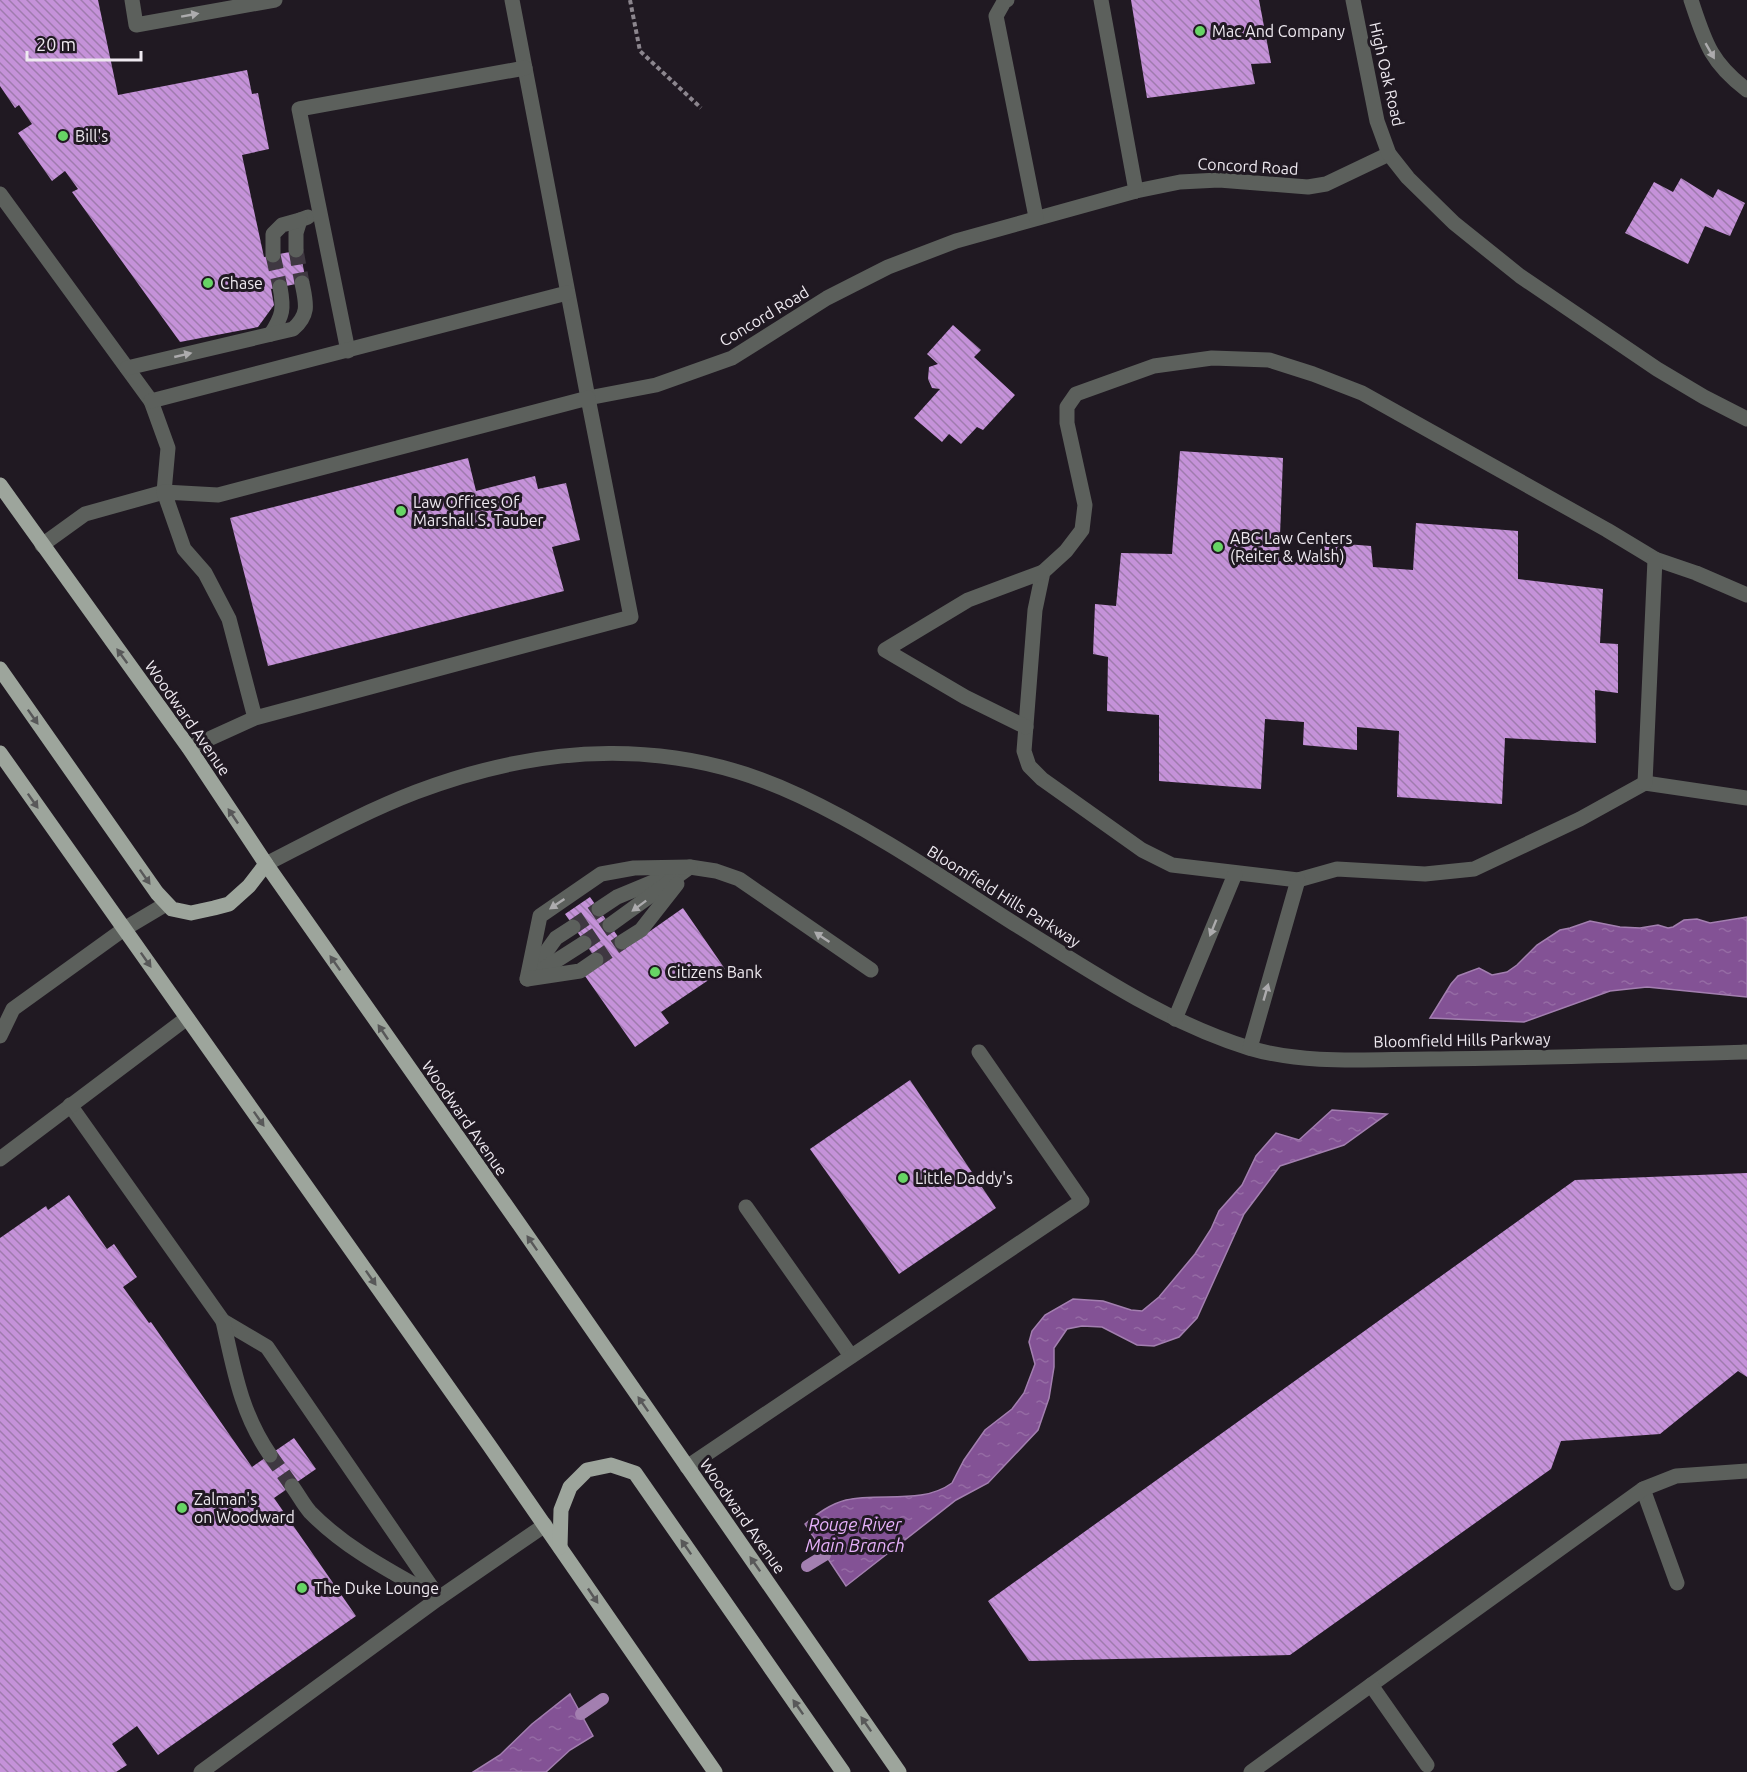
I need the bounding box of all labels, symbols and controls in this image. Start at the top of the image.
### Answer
one-way arrow [181,10,200,19]
street label: High Oak Road [1366,20,1408,128]
place label: Mac And Company [1212,22,1345,40]
scale bar [27,24,141,62]
marker: Mac And Company [1193,24,1207,38]
text: 20 m [36,34,76,54]
one-way arrow [1705,43,1715,60]
place label: Bill's [75,127,108,145]
marker: Bill's [56,129,70,143]
street label: Concord Road [1197,154,1299,178]
place label: Chase [220,274,263,292]
marker: Chase [201,276,215,290]
street label: Concord Road [716,282,812,350]
one-way arrow [174,349,193,359]
place label: Law Offices Of Marshall S. Tauber [413,493,544,529]
marker: Law Offices Of Marshall S. Tauber [394,504,408,518]
place label: ABC Law Centers (Reiter & Walsh) [1230,529,1352,566]
marker: ABC Law Centers (Reiter & Walsh) [1211,540,1225,554]
one-way arrow [116,648,128,664]
street label: Woodward Avenue [142,657,234,779]
one-way arrow [27,708,39,724]
one-way arrow [27,793,38,809]
one-way arrow [227,808,239,824]
street label: Bloomfield Hills Parkway [924,841,1084,951]
one-way arrow [139,868,151,884]
one-way arrow [549,898,565,909]
one-way arrow [631,899,646,911]
one-way arrow [1208,919,1217,937]
one-way arrow [815,931,831,943]
one-way arrow [140,952,151,968]
one-way arrow [329,955,341,971]
place label: Citizens Bank [667,963,762,981]
marker: Citizens Bank [648,965,662,979]
one-way arrow [1262,983,1271,1001]
one-way arrow [378,1024,389,1040]
street label: Bloomfield Hills Parkway [1373,1029,1551,1051]
street label: Woodward Avenue [419,1057,511,1179]
one-way arrow [253,1111,265,1127]
place label: Little Daddy's [915,1169,1013,1187]
marker: Little Daddy's [896,1171,910,1185]
one-way arrow [526,1236,538,1252]
one-way arrow [365,1270,377,1286]
one-way arrow [637,1396,649,1412]
street label: Woodward Avenue [697,1455,789,1577]
place label: Zalman's on Woodward [194,1490,295,1526]
marker: Zalman's on Woodward [175,1501,189,1515]
water label: Rouge River Main Branch [805,1514,905,1555]
one-way arrow [680,1539,692,1555]
one-way arrow [750,1556,761,1572]
place label: The Duke Lounge [314,1579,439,1597]
marker: The Duke Lounge [295,1581,309,1595]
one-way arrow [587,1587,599,1603]
one-way arrow [792,1699,804,1715]
one-way arrow [861,1716,872,1732]

